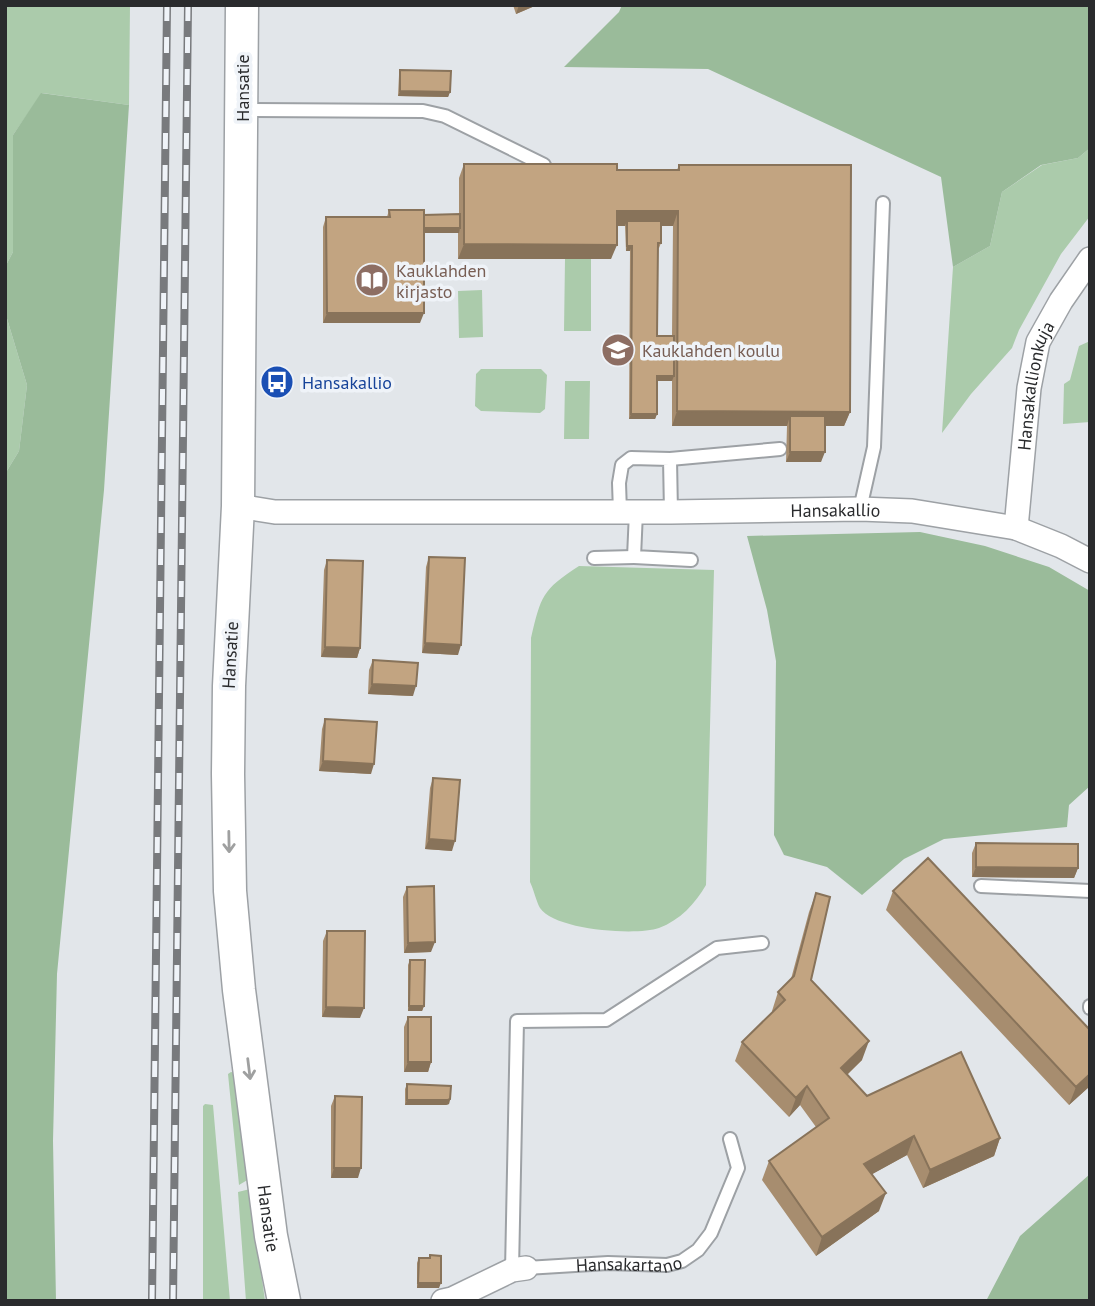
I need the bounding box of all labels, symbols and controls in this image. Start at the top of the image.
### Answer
street label: Hansatie [231,54,254,122]
place label: Kauklahden kirjasto [396,259,486,303]
library icon: Kauklahden kirjasto [353,261,391,299]
street label: Hansakallionkuja [1012,317,1059,451]
school or university icon: Kauklahden koulu [599,331,637,369]
place label: Kauklahden koulu [642,339,780,362]
bus stop icon: Hansakallio [258,363,296,401]
place label: Hansakallio [302,371,392,394]
street label: Hansakallio [790,497,881,522]
street label: Hansatie [217,621,243,689]
one-way arrow [222,830,236,853]
one-way arrow [243,1057,256,1079]
street label: Hansatie [253,1183,285,1254]
street label: Hansakartano [575,1250,684,1277]

